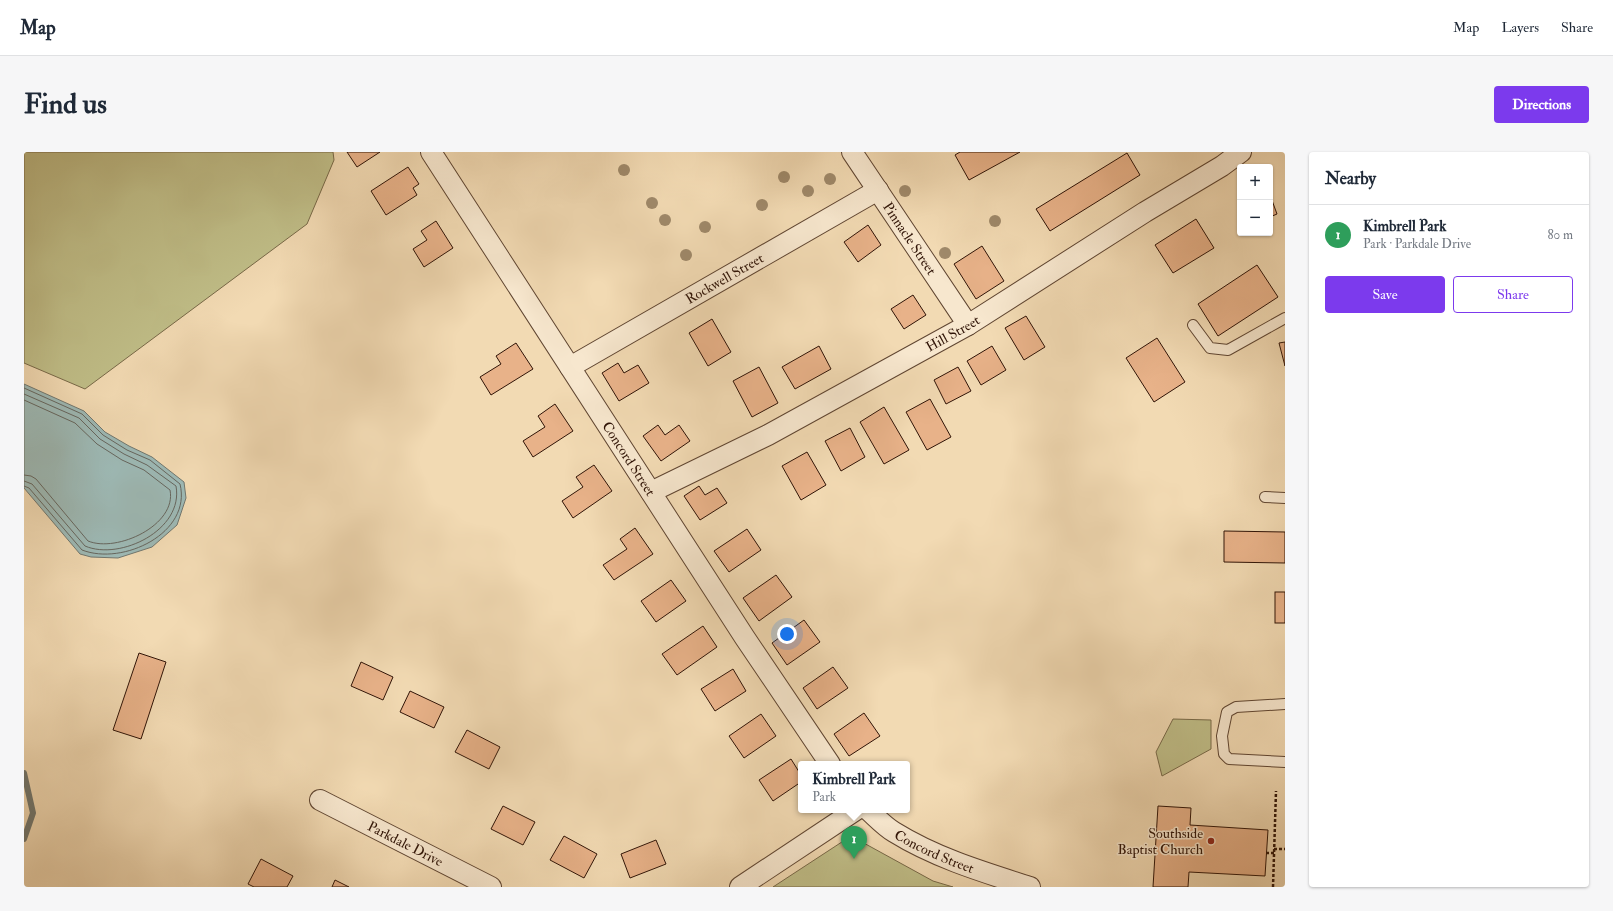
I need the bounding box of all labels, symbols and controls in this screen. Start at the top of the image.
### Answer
text: Map [20,16,56,40]
text: Map [1453,19,1479,36]
text: Layers [1501,19,1539,36]
text: Share [1561,19,1593,36]
button: Directions [1494,86,1589,123]
text: Find us [24,87,107,122]
map controls [1237,164,1273,236]
button: + [1237,164,1273,200]
text: Nearby [1325,168,1376,189]
street label: Pinnacle Street [879,199,940,279]
button: − [1237,200,1273,236]
text: Kimbrell Park [1363,217,1446,236]
text: 1 [1336,227,1340,243]
text: 80 m [1547,227,1573,243]
text: Park · Parkdale Drive [1363,236,1471,252]
street label: Rockwell Street [683,249,767,308]
button: Save [1325,276,1445,313]
button: Share [1453,276,1573,313]
street label: Hill Street [923,311,983,356]
street label: Concord Street [598,418,659,500]
your location [777,624,797,644]
popup [798,761,910,813]
text: Kimbrell Park [812,770,896,789]
text: Park [812,789,836,805]
street label: Parkdale Drive [365,818,446,870]
place label: Southside Baptist Church [1118,825,1204,859]
pin: 1 [841,826,867,859]
street label: Concord Street [891,826,977,877]
marker: Southside Baptist Church [1206,836,1216,846]

